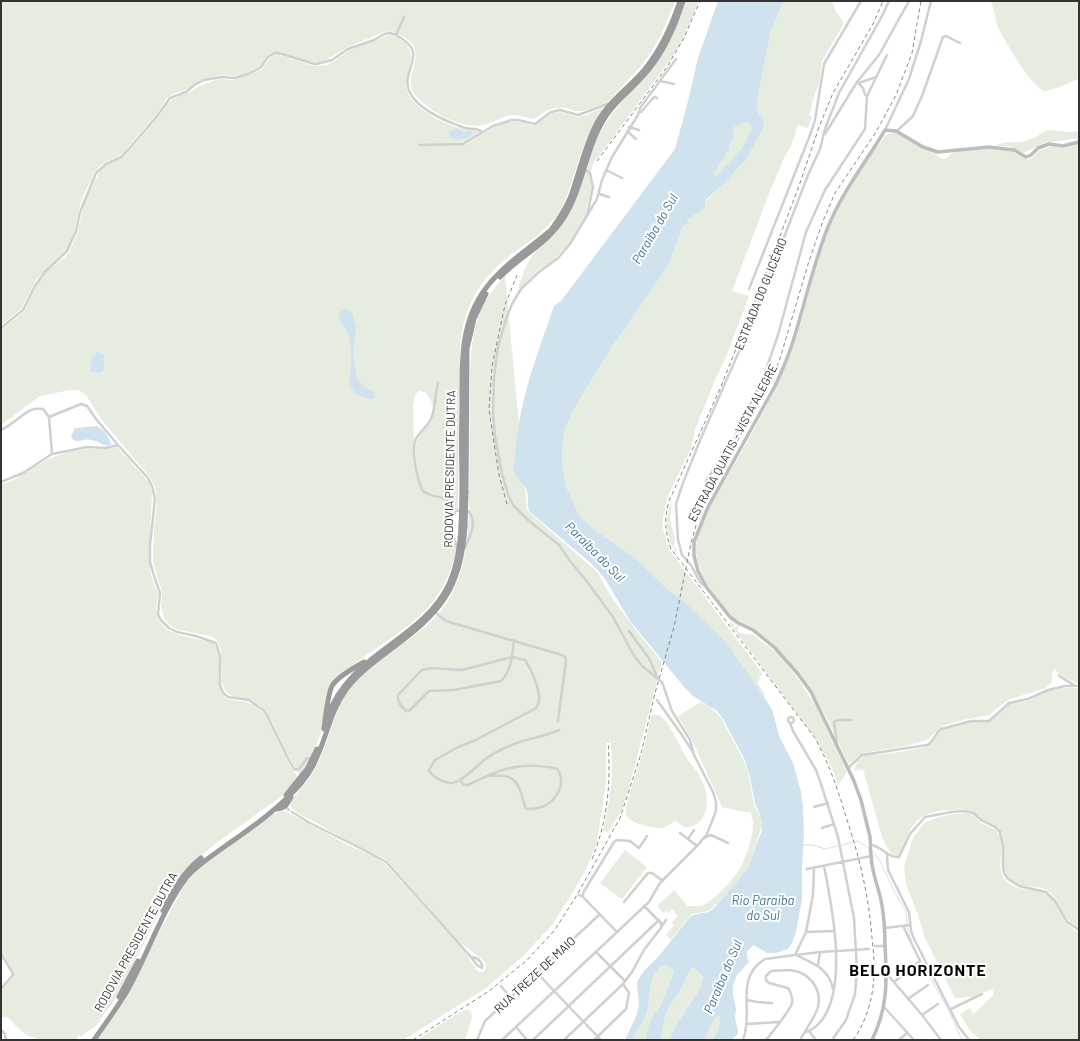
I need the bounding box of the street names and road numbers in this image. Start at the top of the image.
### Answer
street label: ESTRADA DO GLICÉRIO [732,236,790,352]
street label: ESTRADA QUATIS - VISTA ALEGRE [685,362,781,524]
street label: RODOVIA PRESIDENTE DUTRA [441,390,459,548]
street label: RODOVIA PRESIDENTE DUTRA [91,870,181,1014]
street label: RUA TREZE DE MAIO [491,934,579,1016]

